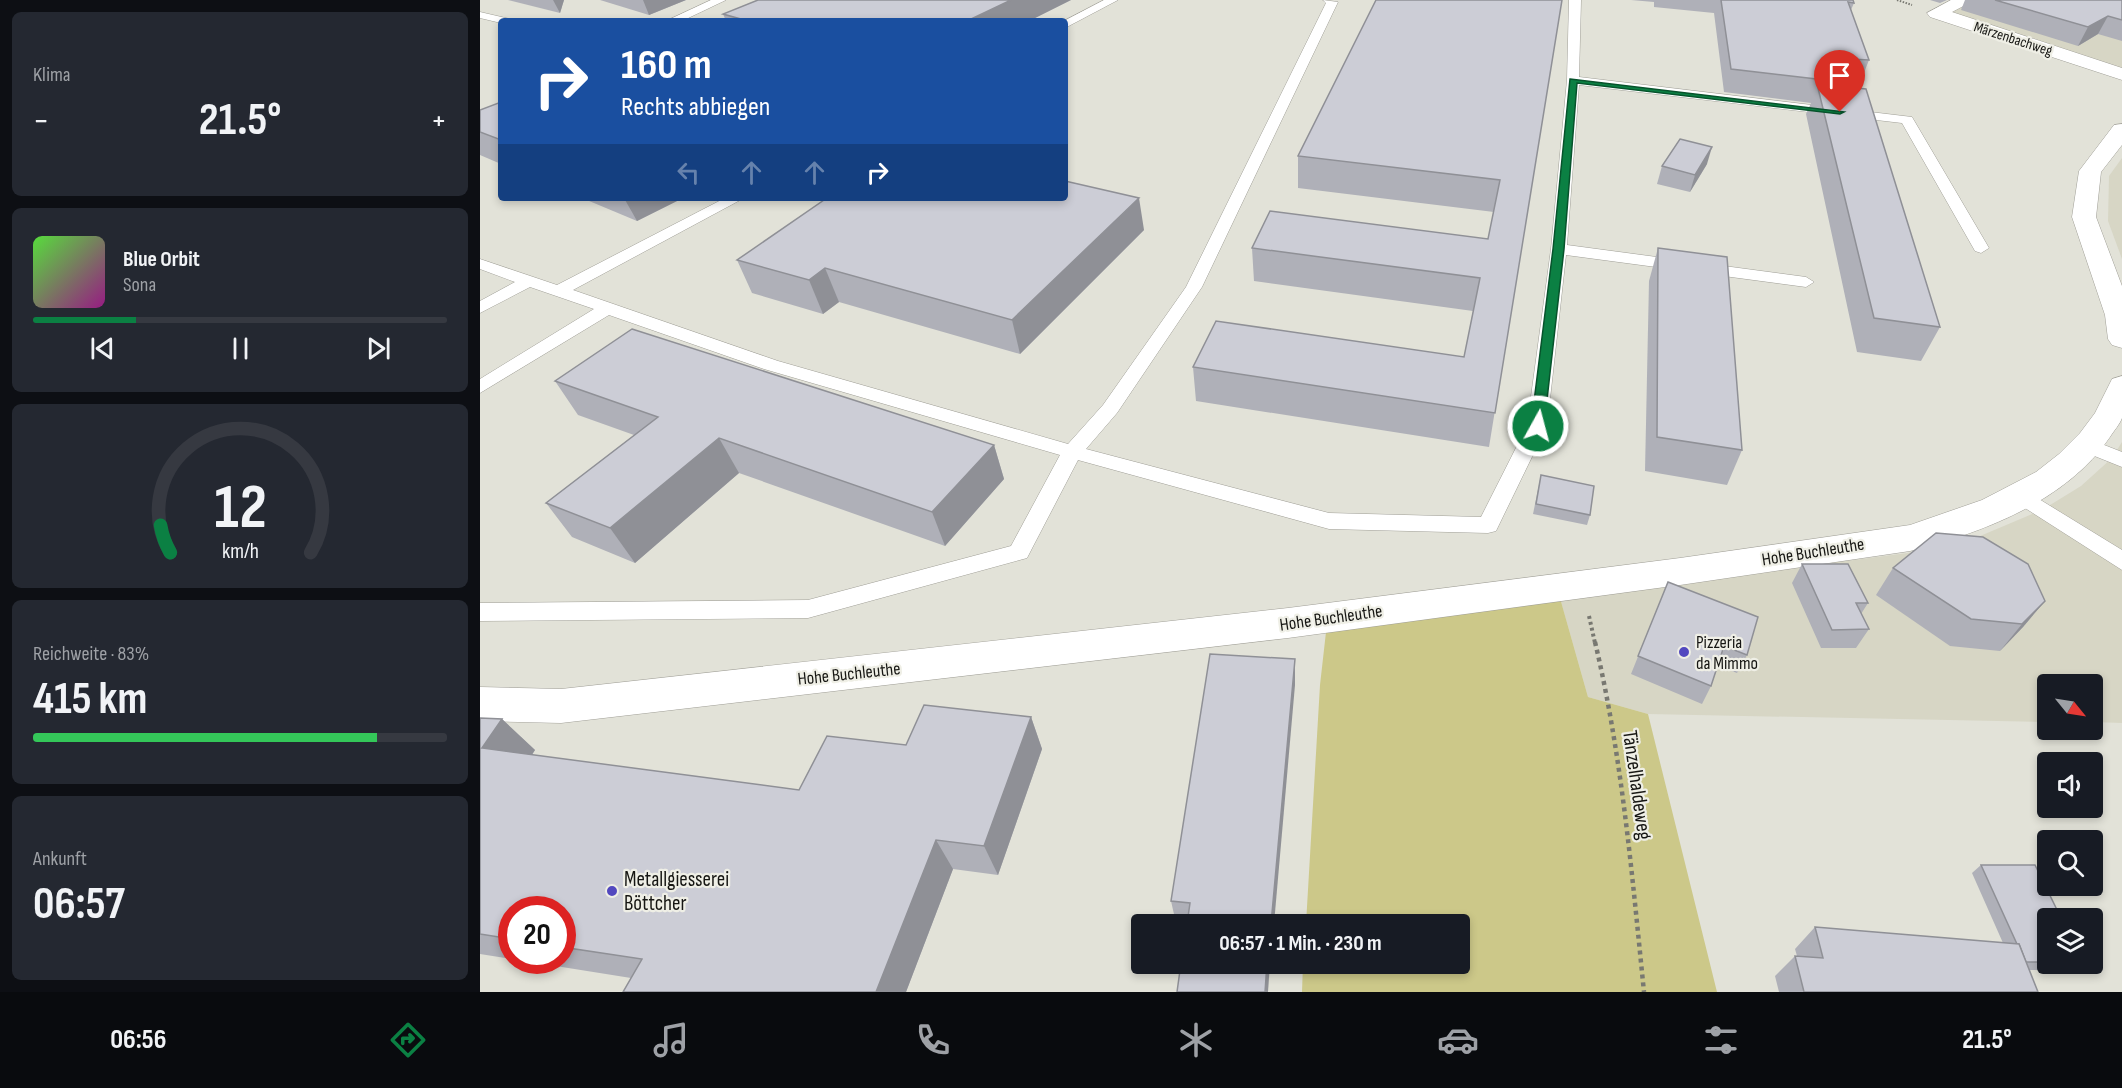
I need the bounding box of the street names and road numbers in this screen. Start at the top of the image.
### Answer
street label: Märzenbachweg [1971,17,2055,61]
street label: Hohe Buchleuthe [1760,534,1866,570]
street label: Hohe Buchleuthe [1278,600,1384,636]
street label: Hohe Buchleuthe [796,658,902,690]
street label: Tänzelhaldeweg [1617,729,1657,841]

